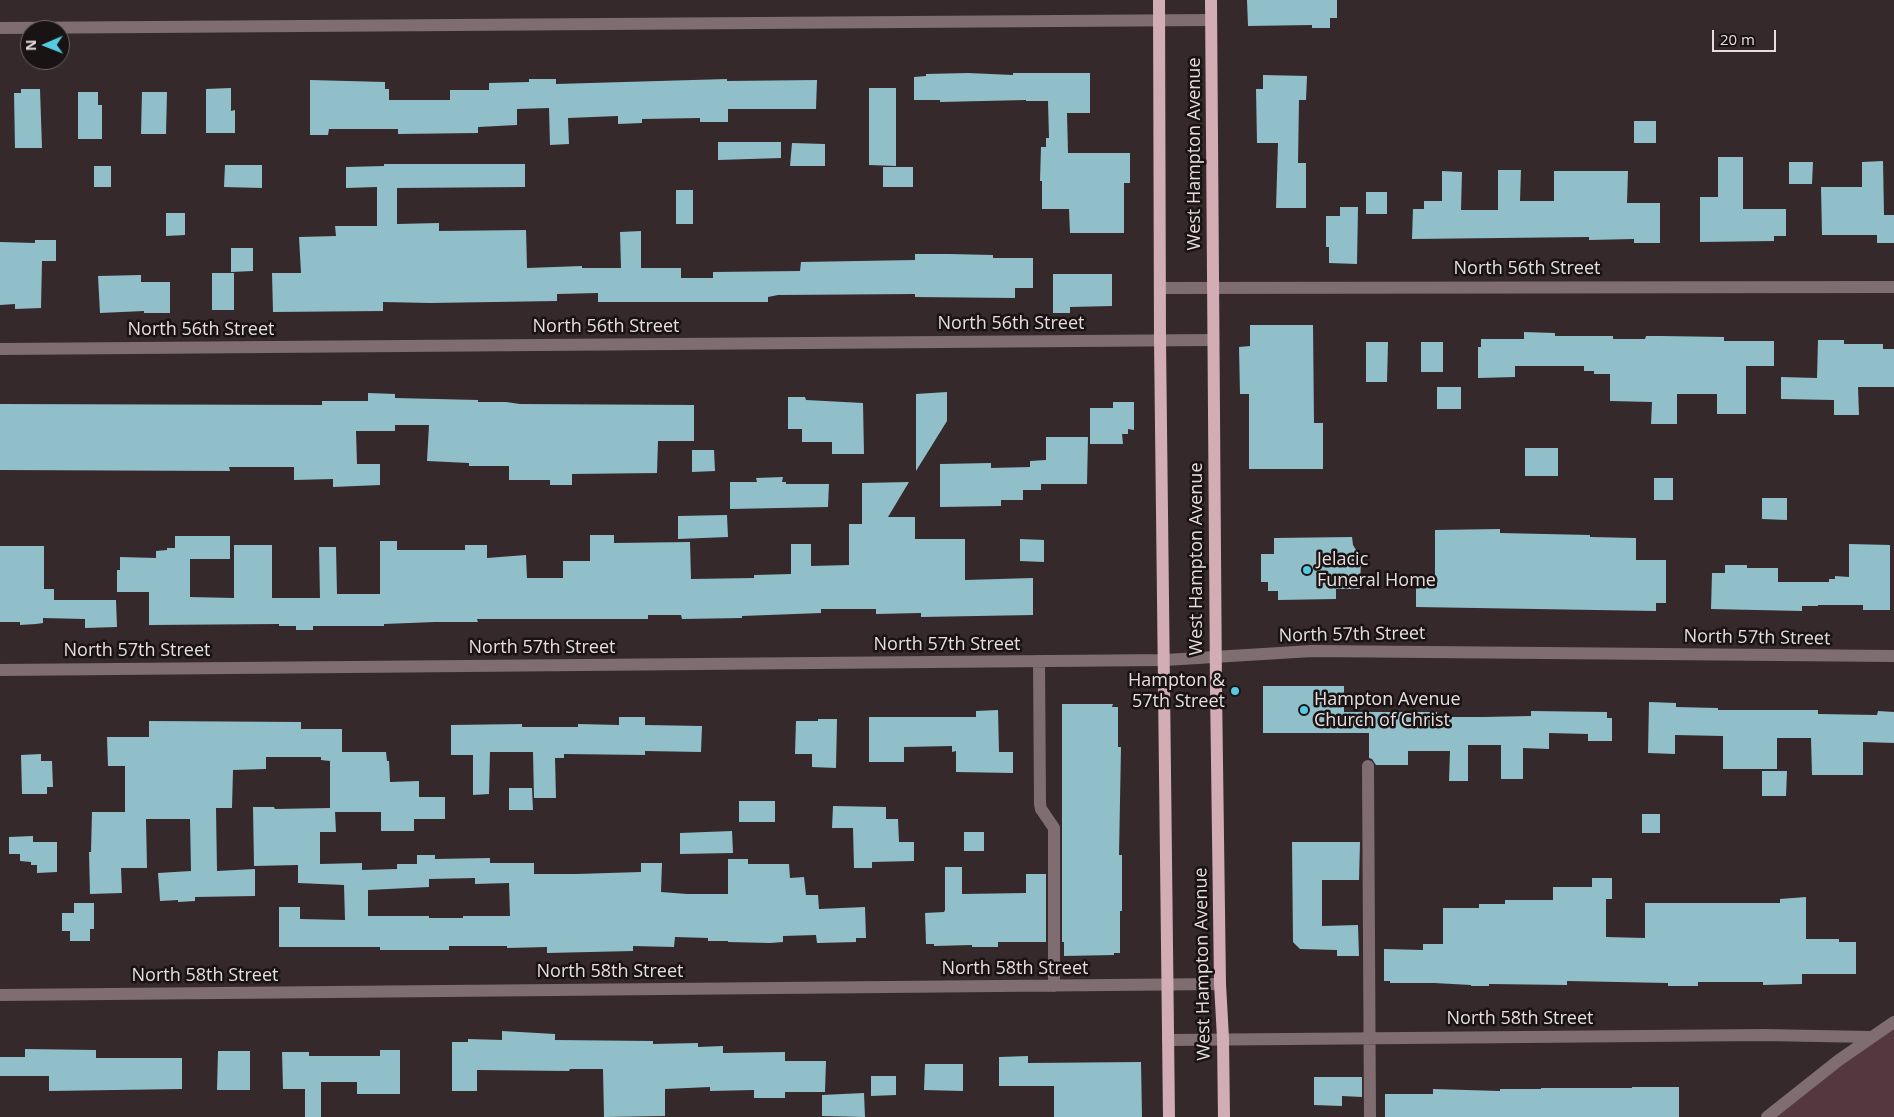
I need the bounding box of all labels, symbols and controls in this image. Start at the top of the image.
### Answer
north arrow [20,20,70,70]
scale bar [1714,20,1778,52]
text: 20 m [1720,29,1755,49]
text: N [21,39,40,51]
street label: West Hampton Avenue [1184,58,1206,250]
street label: North 56th Street [1454,258,1600,280]
street label: North 56th Street [938,313,1084,335]
street label: North 56th Street [533,316,679,338]
street label: North 56th Street [128,319,274,341]
street label: West Hampton Avenue [1186,463,1208,655]
place label: Jelacic Funeral Home [1317,549,1436,592]
marker: Jelacic Funeral Home [1301,564,1313,576]
street label: North 57th Street [1278,623,1426,647]
street label: North 57th Street [1683,626,1831,650]
street label: North 57th Street [874,634,1020,656]
street label: North 57th Street [469,637,615,659]
street label: North 57th Street [64,640,210,662]
place label: Hampton & 57th Street [1128,670,1225,712]
marker: Hampton & 57th Street [1229,685,1241,697]
place label: Hampton Avenue Church of Christ [1314,689,1461,732]
marker: Hampton Avenue Church of Christ [1298,704,1310,716]
street label: West Hampton Avenue [1191,867,1215,1061]
street label: North 58th Street [942,958,1088,980]
street label: North 58th Street [537,961,683,983]
street label: North 58th Street [132,965,278,987]
street label: North 58th Street [1447,1008,1593,1030]

